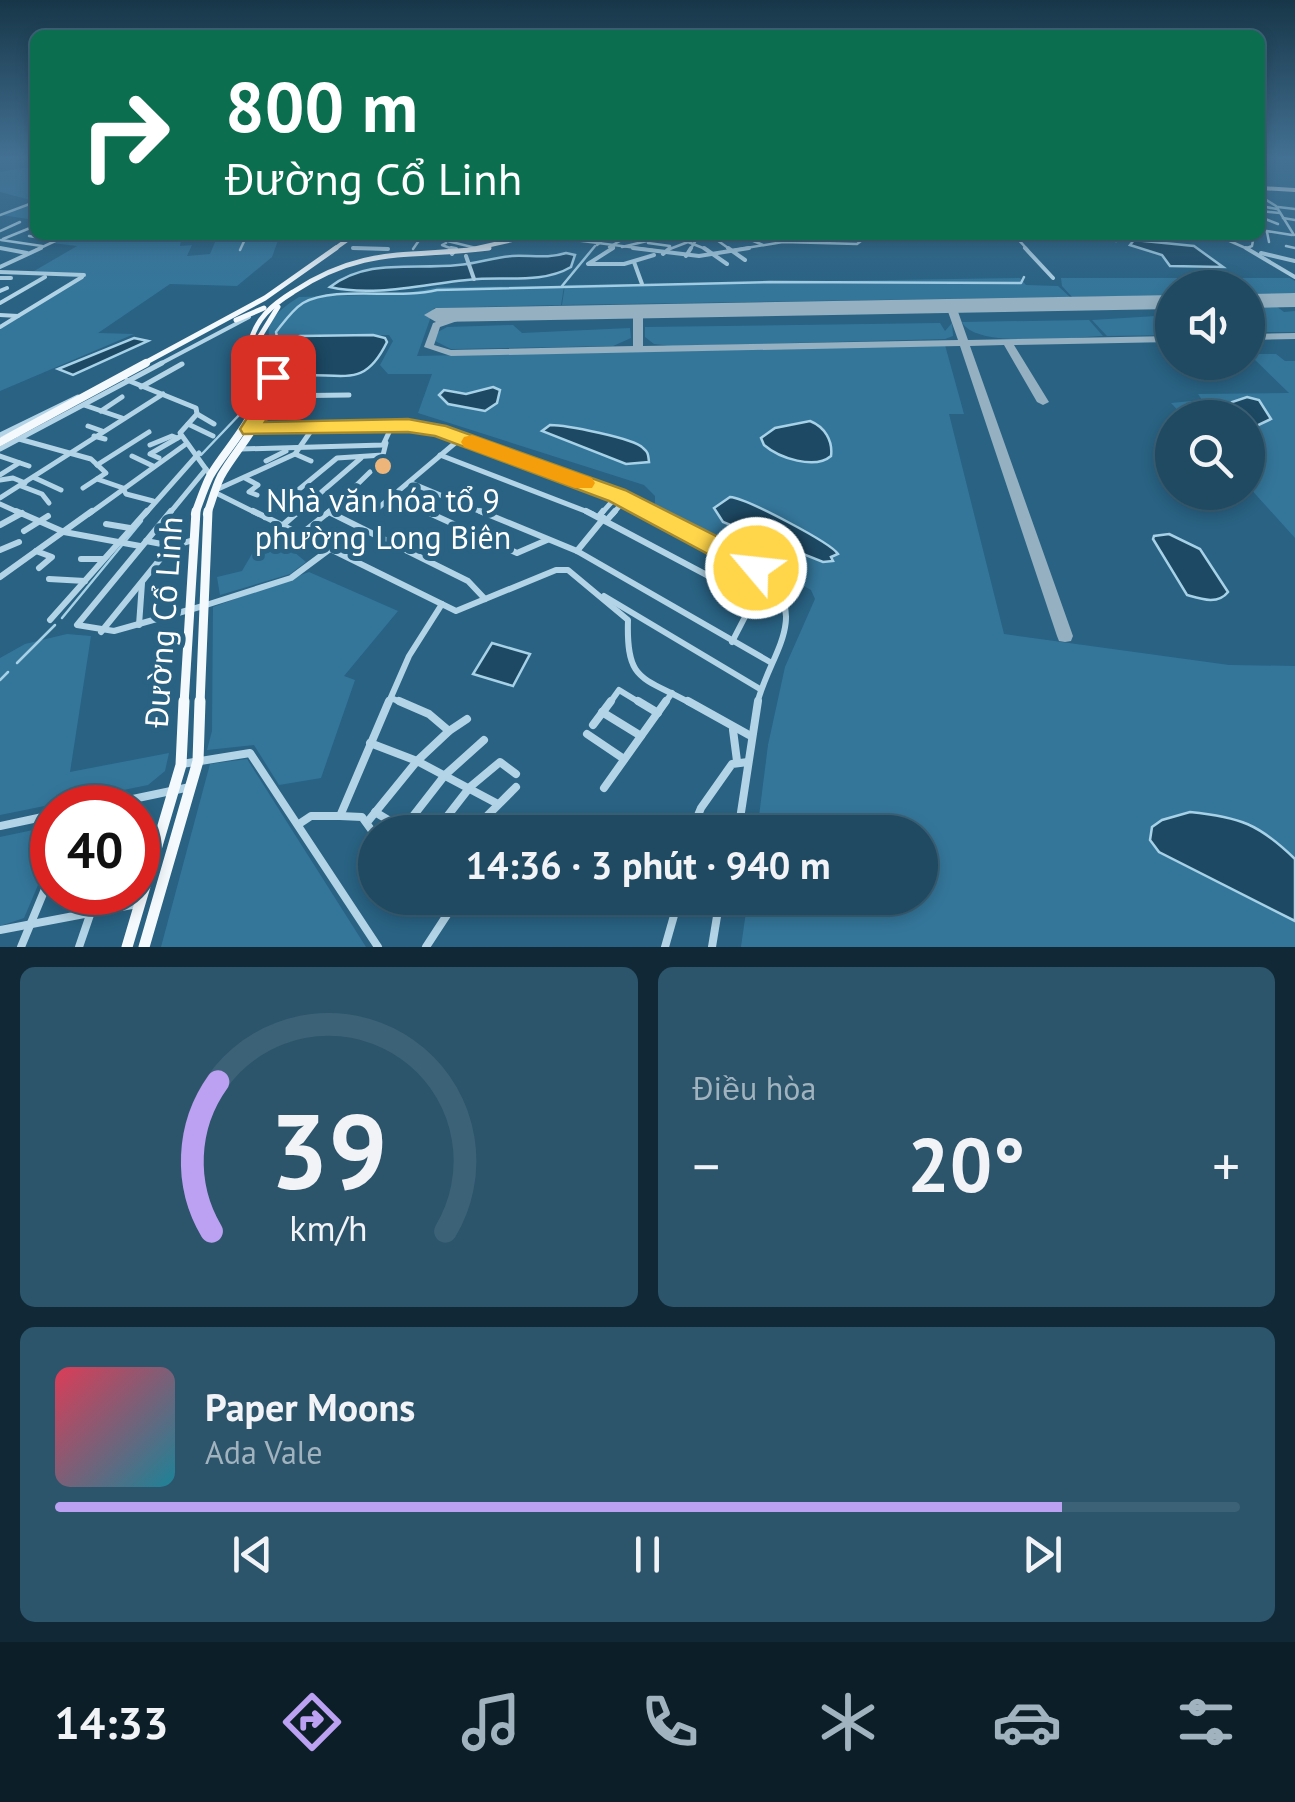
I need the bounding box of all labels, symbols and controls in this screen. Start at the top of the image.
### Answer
text: 800 m [225,61,418,151]
icon: right [60,70,190,200]
text: Đường Cổ Linh [225,149,522,207]
map controls [1155,270,1265,510]
button: sound [1155,270,1265,380]
pin [231,335,316,420]
icon: arrive [246,350,301,405]
button: search [1155,400,1265,510]
marker: Nhà văn hóa tổ 9 phường Long Biên [372,455,394,477]
place label: Nhà văn hóa tổ 9 phường Long Biên [255,479,511,558]
street label: Đường Cổ Linh [135,515,191,730]
position arrow [704,516,808,620]
speed limit sign: 40 [30,785,160,915]
text: 14:36 · 3 phút · 940 m [465,840,831,889]
text: Điều hòa [693,1067,816,1109]
text: 39 [270,1083,388,1218]
text: 20° [907,1116,1025,1213]
text: − [693,1130,720,1201]
text: + [1212,1130,1240,1201]
text: km/h [290,1205,368,1251]
text: Paper Moons [205,1382,415,1431]
text: Ada Vale [205,1431,322,1473]
icon: previous [225,1527,280,1582]
icon: pause [620,1527,675,1582]
icon: next [1015,1527,1070,1582]
icon: directions [277,1687,347,1757]
icon: music [456,1687,526,1757]
icon: phone [635,1687,705,1757]
icon: climate [813,1687,883,1757]
icon: car [992,1687,1062,1757]
icon: filters [1171,1687,1241,1757]
text: 14:33 [54,1693,169,1751]

